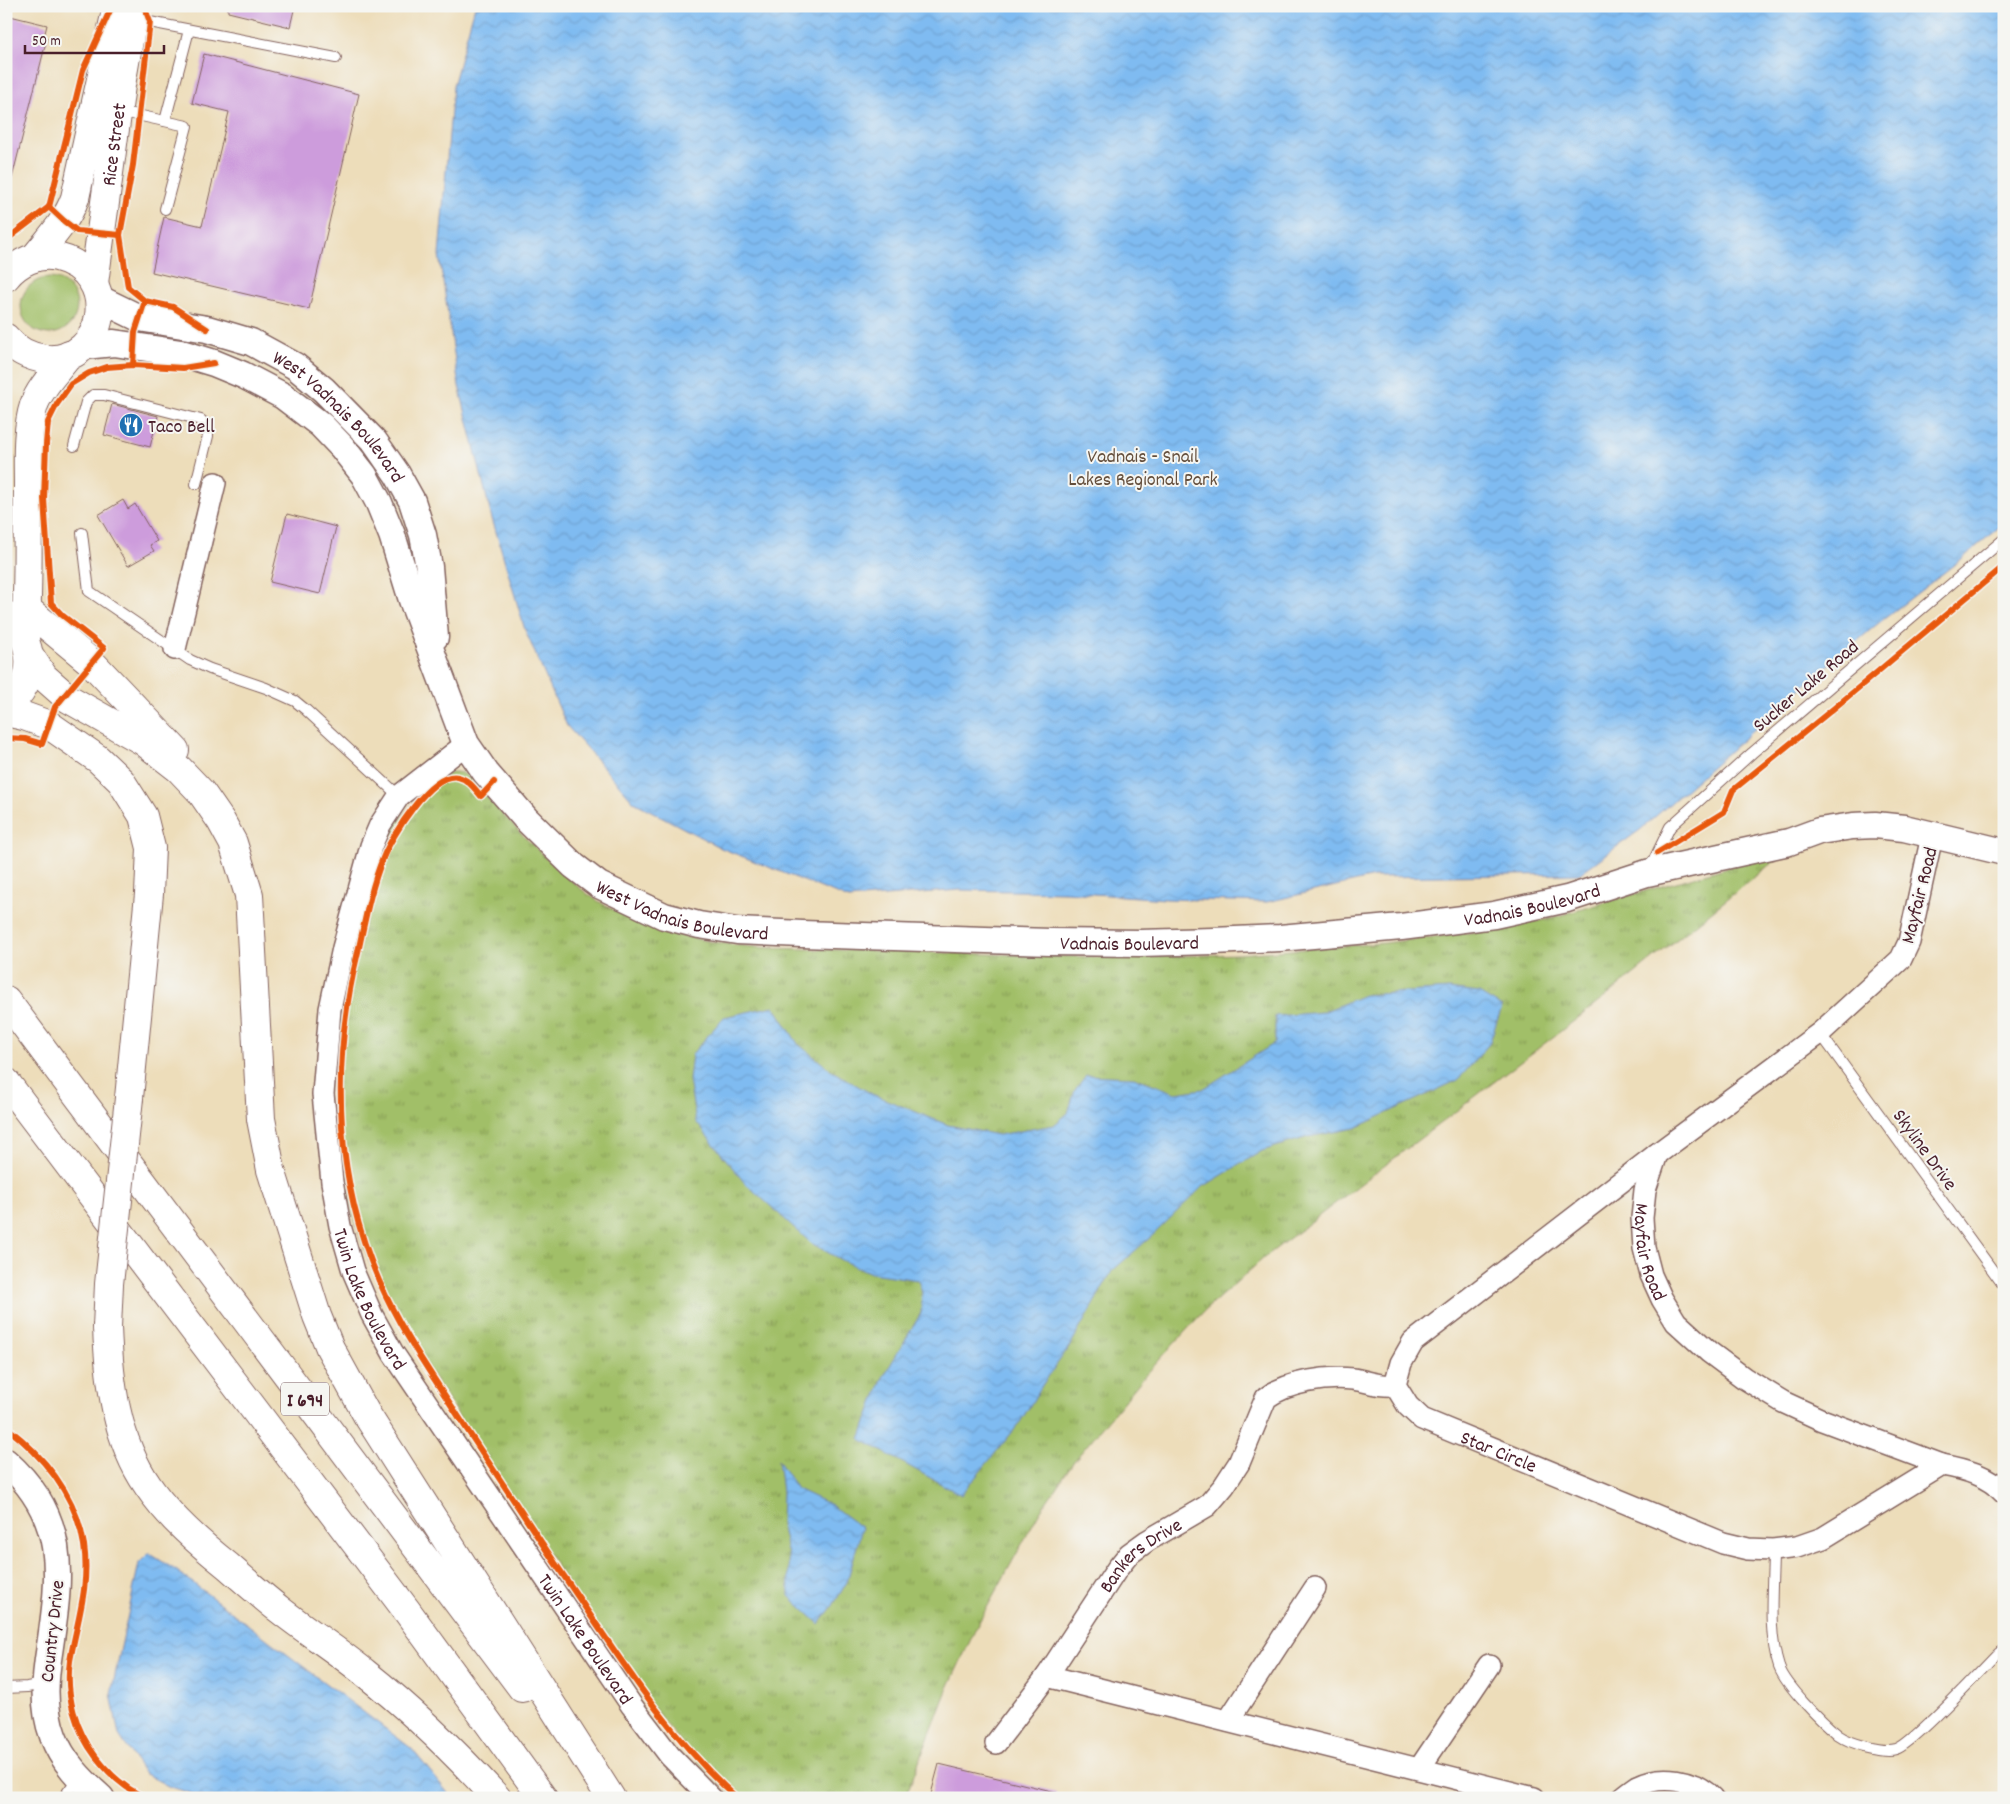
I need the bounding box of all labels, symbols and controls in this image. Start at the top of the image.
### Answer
scale bar [25,22,164,54]
text: 50 m [32,31,61,53]
street label: Rice Street [96,101,135,188]
street label: West Vadnais Boulevard [267,345,410,489]
restaurant icon: Taco Bell [118,412,144,438]
place label: Taco Bell [148,414,215,442]
park label: Vadnais - Snail Lakes Regional Park [1068,444,1218,495]
street label: Sucker Lake Road [1748,634,1866,740]
street label: Mayfair Road [1895,844,1946,947]
street label: West Vadnais Boulevard [590,874,769,949]
street label: Vadnais Boulevard [1463,878,1604,936]
street label: Vadnais Boulevard [1060,930,1199,960]
street label: Skyline Drive [1884,1104,1963,1197]
street label: Mayfair Road [1625,1202,1672,1306]
street label: Twin Lake Boulevard [324,1226,412,1377]
road number: I 694 [281,1382,329,1416]
street label: Star Circle [1455,1425,1540,1482]
street label: Bankers Drive [1094,1512,1188,1599]
street label: Twin Lake Boulevard [529,1569,638,1711]
street label: Country Drive [35,1579,73,1684]

